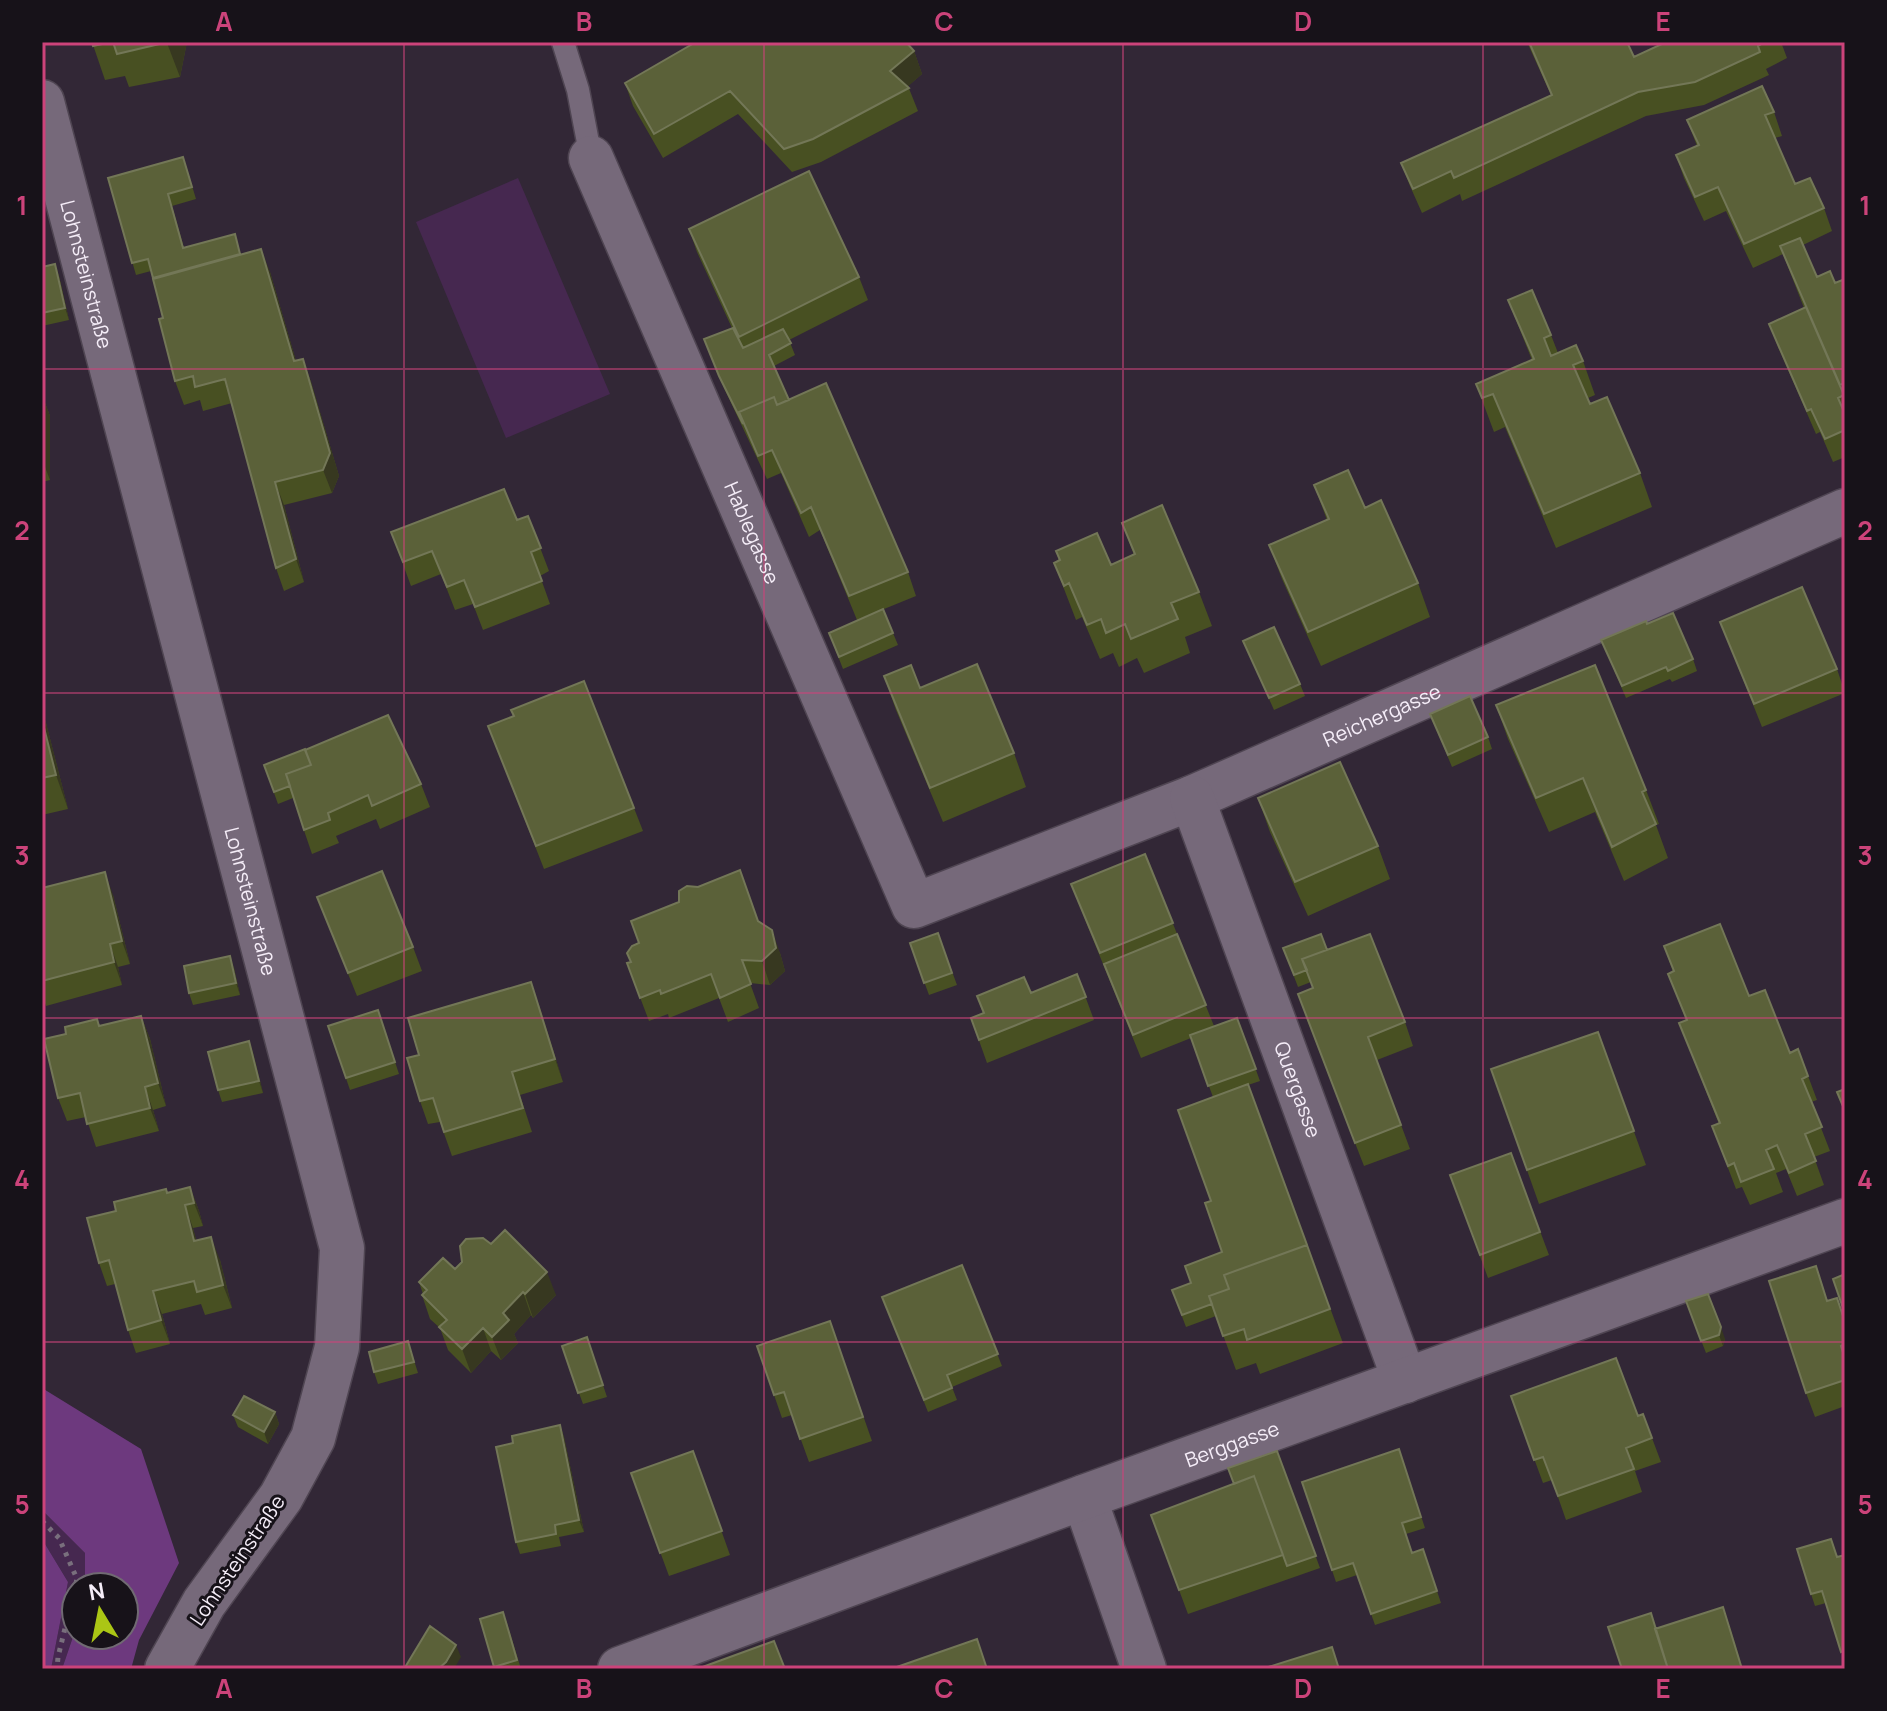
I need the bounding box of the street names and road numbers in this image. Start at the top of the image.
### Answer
street label: Lohnsteinstraße [55,197,119,351]
street label: Hablegasse [719,477,787,588]
street label: Reichergasse [1318,677,1445,752]
street label: Lohnsteinstraße [219,824,284,978]
street label: Quergasse [1268,1037,1328,1141]
street label: Berggasse [1181,1414,1283,1473]
street label: Lohnsteinstraße [183,1489,291,1631]

